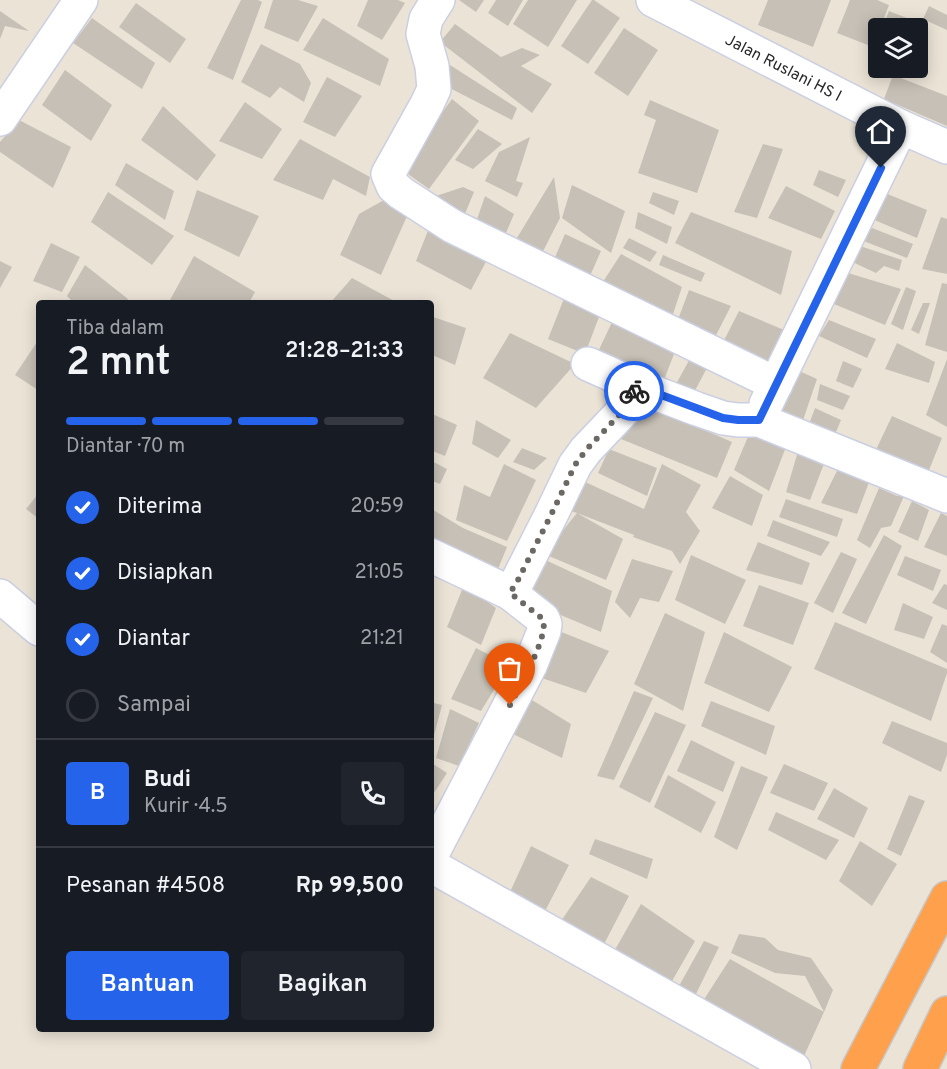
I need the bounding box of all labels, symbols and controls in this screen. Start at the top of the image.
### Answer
map controls [868,18,928,78]
button: layers [868,18,928,78]
street label: Jalan Ruslani HS I [721,31,845,107]
pin [855,106,906,168]
icon: home [864,115,897,148]
text: Tiba dalam [66,316,164,342]
text: 21:28–21:33 [285,338,404,365]
text: 2 mnt [66,340,171,389]
courier [604,361,664,421]
icon: bike [618,375,651,408]
text: Diantar · 70 m [66,434,185,460]
icon: check [66,491,99,524]
text: Diterima [117,494,202,521]
text: 20:59 [350,494,404,520]
icon: check [66,557,99,590]
text: Disiapkan [117,560,213,587]
text: 21:05 [355,560,404,586]
icon: check [66,623,99,656]
text: Diantar [117,626,190,653]
text: 21:21 [360,626,404,652]
pin [484,643,535,705]
icon: bag [493,652,526,685]
text: Sampai [117,692,191,719]
button: phone [341,762,404,825]
text: Budi [144,767,191,794]
text: B [90,780,105,807]
text: Kurir · 4.5 [144,794,228,820]
text: Pesanan #4508 [66,873,225,900]
text: Rp 99,500 [296,873,404,900]
button: Bantuan [66,951,229,1020]
button: Bagikan [241,951,404,1020]

